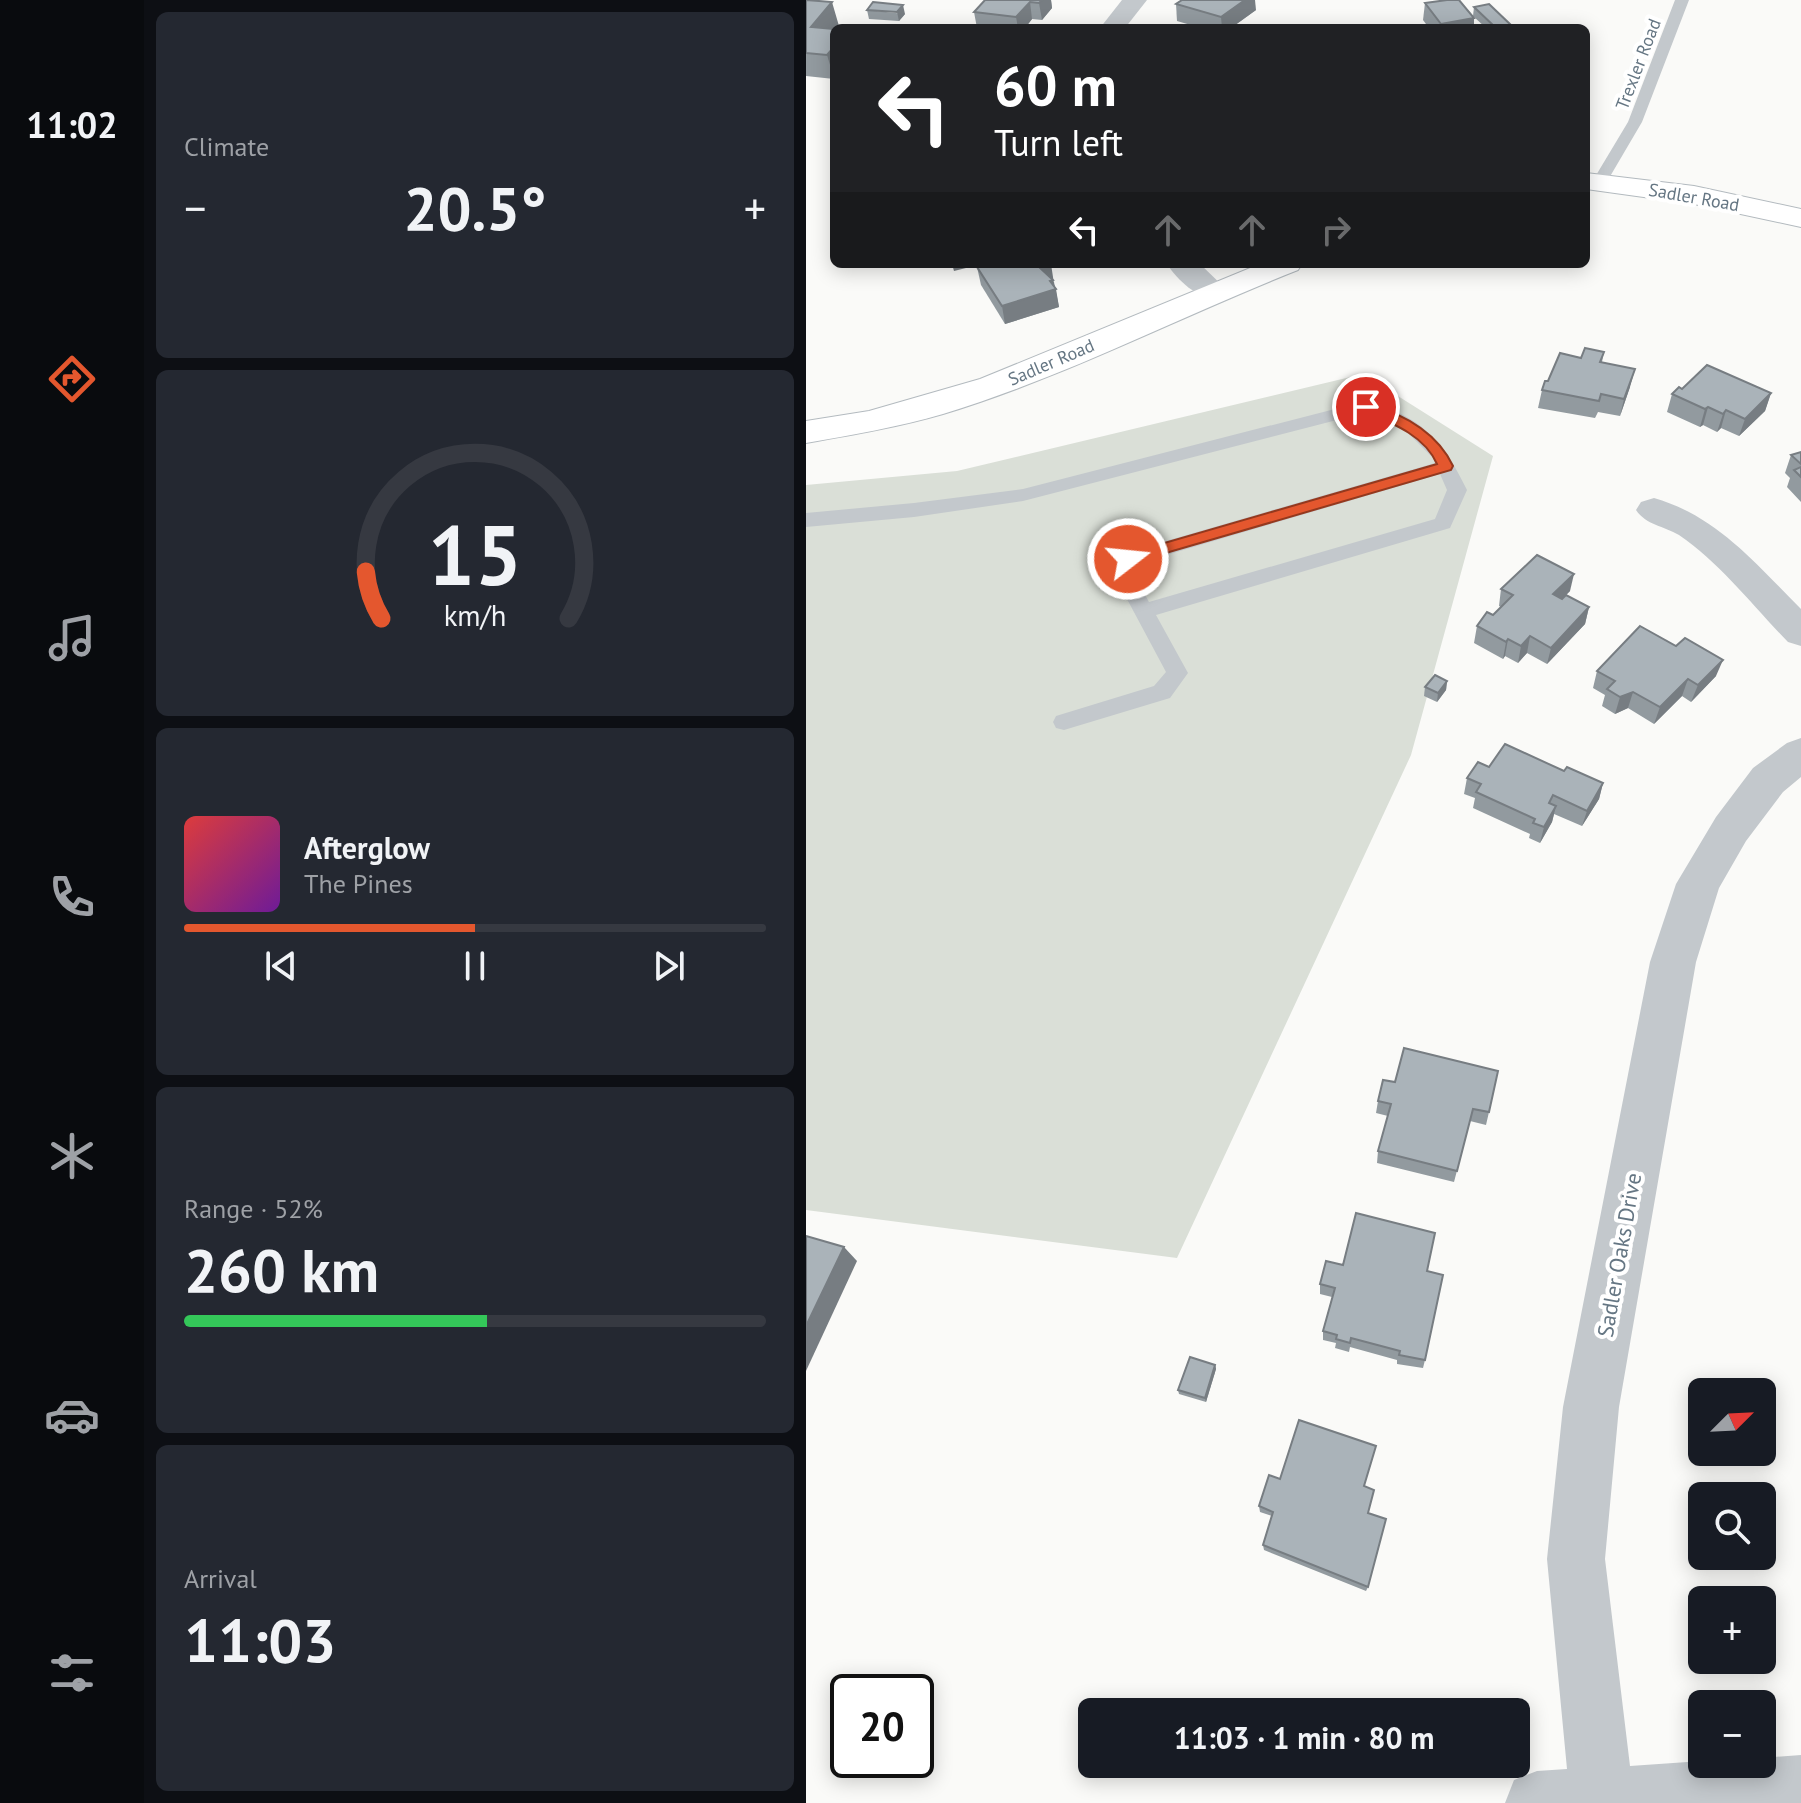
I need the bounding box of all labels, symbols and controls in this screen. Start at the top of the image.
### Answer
street label: Trexler Road [1610,15,1666,113]
text: 60 m [994,49,1117,121]
icon: left [862,56,966,160]
text: 11:02 [26,101,118,148]
text: Turn left [994,119,1123,166]
text: Climate [184,130,269,163]
text: 20.5° [403,169,547,247]
street label: Sadler Road [1647,178,1741,216]
text: − [184,179,206,236]
text: + [744,179,766,236]
icon: left [1062,208,1106,252]
icon: ahead [1146,208,1190,252]
icon: ahead [1230,208,1274,252]
icon: right [1314,208,1358,252]
street label: Sadler Road [1004,334,1098,390]
icon: directions [44,351,100,407]
pin [1332,373,1400,441]
icon: arrive [1344,385,1388,429]
text: 15 [428,500,522,608]
position arrow [1086,517,1170,601]
text: km/h [444,597,506,634]
icon: music [44,610,100,666]
text: Afterglow [304,828,430,867]
text: The Pines [304,867,413,900]
icon: phone [44,869,100,925]
icon: previous [259,944,303,988]
icon: pause [453,944,497,988]
icon: next [647,944,691,988]
icon: climate [44,1128,100,1184]
street label: Sadler Oaks Drive [1591,1171,1647,1339]
text: Range · 52% [184,1192,323,1225]
text: 260 km [184,1231,379,1309]
north arrow [1688,1378,1776,1466]
map controls [1688,1378,1776,1778]
icon: car [44,1387,100,1443]
button: search [1688,1482,1776,1570]
text: Arrival [184,1562,257,1595]
button: + [1688,1586,1776,1674]
text: 11:03 [184,1601,336,1679]
icon: filters [44,1645,100,1701]
speed limit sign: 20 [830,1674,934,1778]
button: − [1688,1690,1776,1778]
text: 11:03 · 1 min · 80 m [1174,1718,1434,1757]

